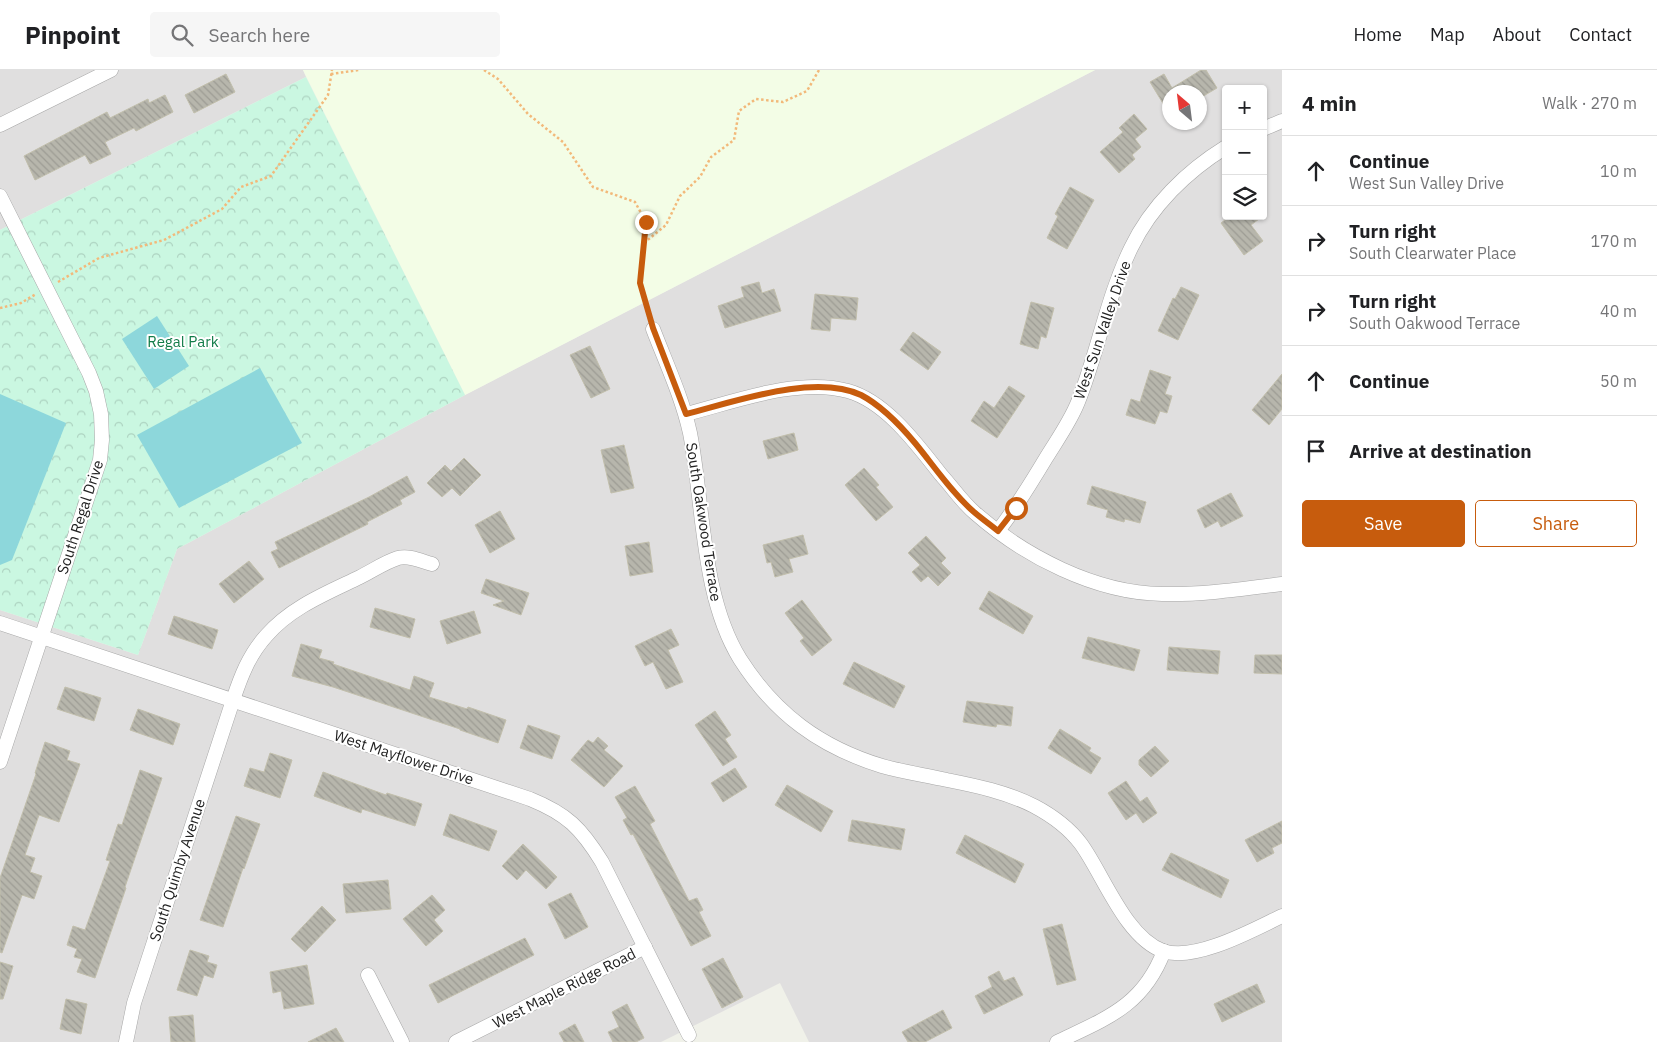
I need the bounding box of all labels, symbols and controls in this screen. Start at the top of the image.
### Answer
search box [150,12,500,57]
text: Pinpoint [25,19,120,51]
icon: search [168,21,196,49]
text: Search here [208,23,310,47]
text: Home [1354,23,1402,46]
text: Map [1430,23,1465,46]
text: About [1493,23,1541,46]
text: Contact [1569,23,1632,46]
north arrow [1162,85,1207,130]
map controls [1222,85,1267,220]
button: + [1222,85,1267,130]
text: 4 min [1302,89,1357,117]
text: Walk · 270 m [1542,93,1637,113]
button: − [1222,130,1267,175]
text: Continue [1349,149,1429,173]
icon: ahead [1302,157,1330,185]
text: 10 m [1600,161,1637,181]
text: West Sun Valley Drive [1349,173,1504,193]
button: layers [1222,175,1267,220]
route end [635,211,658,234]
text: Turn right [1349,219,1436,243]
icon: right [1302,227,1330,255]
text: 170 m [1590,231,1637,251]
text: South Clearwater Place [1349,243,1516,263]
street label: West Sun Valley Drive [1069,258,1135,402]
text: Turn right [1349,289,1436,313]
icon: right [1302,297,1330,325]
text: 40 m [1600,301,1637,321]
text: South Oakwood Terrace [1349,313,1520,333]
park label: Regal Park [147,332,219,351]
icon: ahead [1302,367,1330,395]
text: Continue [1349,369,1429,393]
text: 50 m [1600,371,1637,391]
icon: arrive [1302,437,1330,465]
text: Arrive at destination [1349,439,1532,463]
street label: South Oakwood Terrace [682,441,726,603]
street label: South Regal Drive [53,458,107,576]
route start [1005,497,1028,520]
button: Save [1302,500,1465,547]
button: Share [1475,500,1637,547]
street label: West Mayflower Drive [332,725,476,789]
street label: South Quimby Avenue [145,796,209,944]
street label: West Maple Ridge Road [489,944,639,1032]

